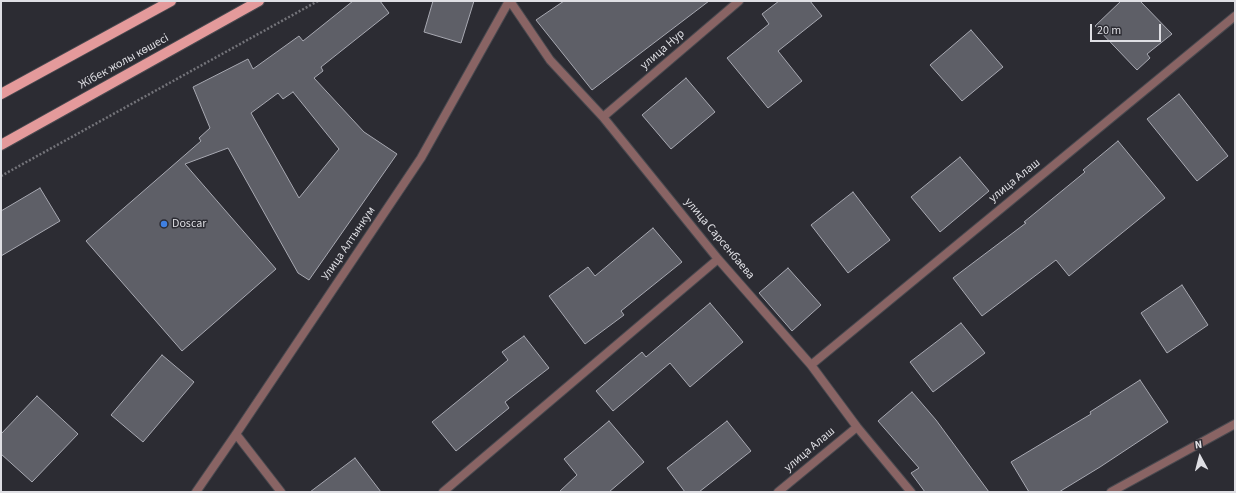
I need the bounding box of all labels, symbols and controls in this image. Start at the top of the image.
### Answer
scale bar [1092,16,1163,42]
text: 20 m [1097,22,1121,39]
street label: улица Нур [638,27,688,73]
street label: Жібек жолы көшесі [76,31,172,93]
street label: улица Алаш [986,156,1044,206]
street label: улица Сарсенбаева [681,195,757,283]
street label: Улица Алтынкум [319,204,379,284]
place label: Doscar [172,217,206,231]
marker: Doscar [159,219,169,229]
street label: улица Алаш [782,425,838,475]
north arrow [1180,437,1220,477]
text: N [1194,437,1203,452]

